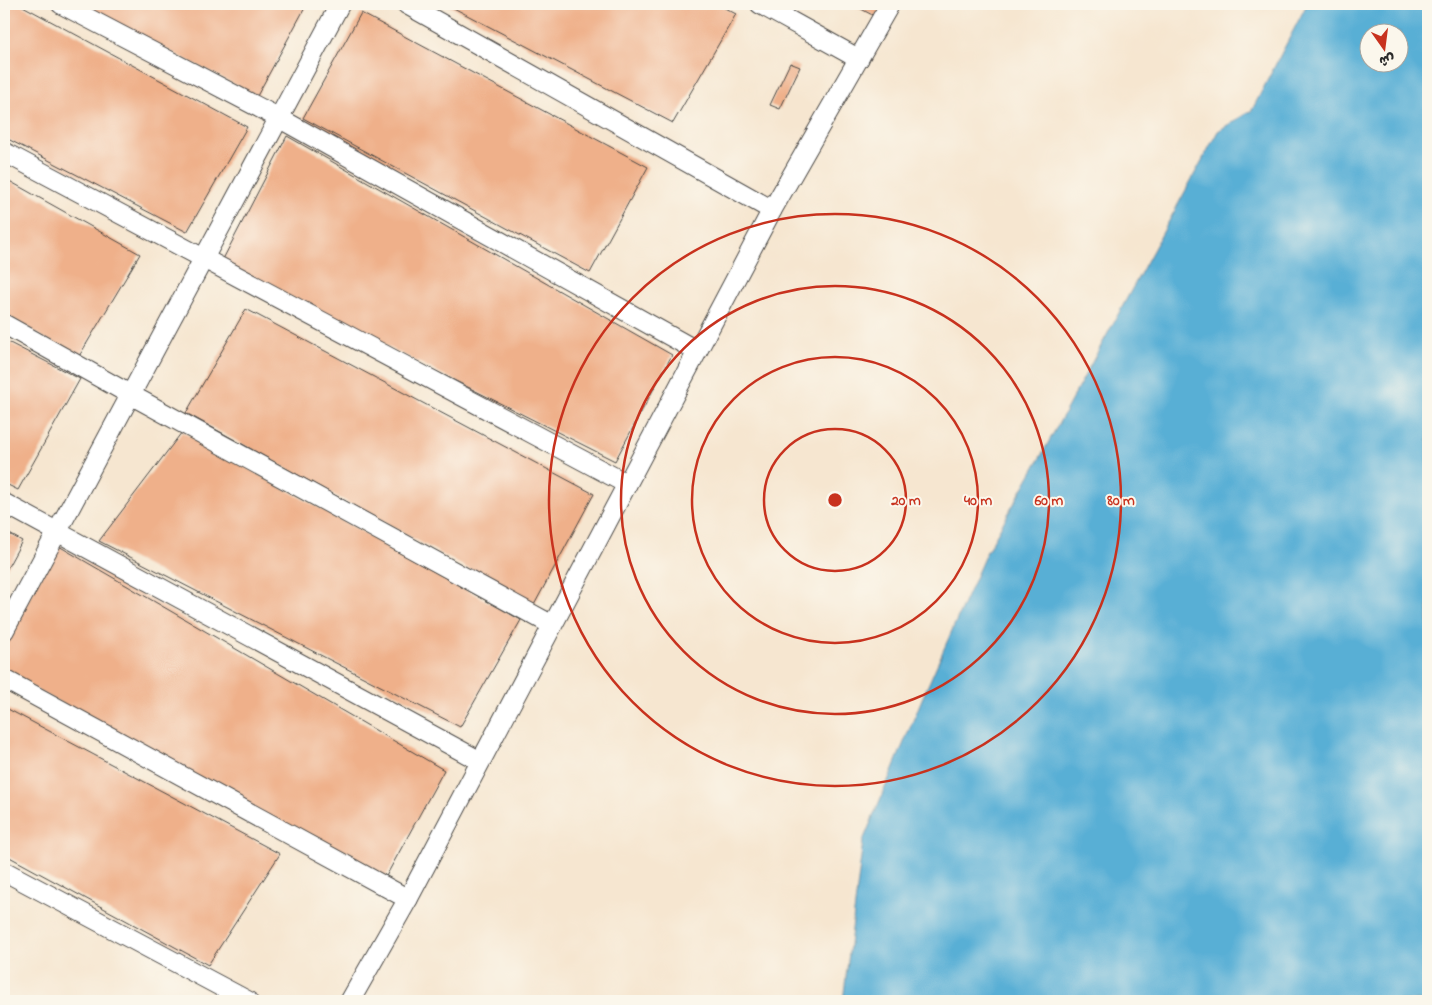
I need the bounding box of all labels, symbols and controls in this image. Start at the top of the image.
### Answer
north arrow [1360,22,1410,72]
text: ش [1377,47,1397,71]
text: 20 m [890,490,921,512]
text: 40 m [963,490,992,512]
text: 60 m [1034,490,1064,512]
text: 80 m [1106,490,1135,512]
centre of rings [826,491,844,509]

